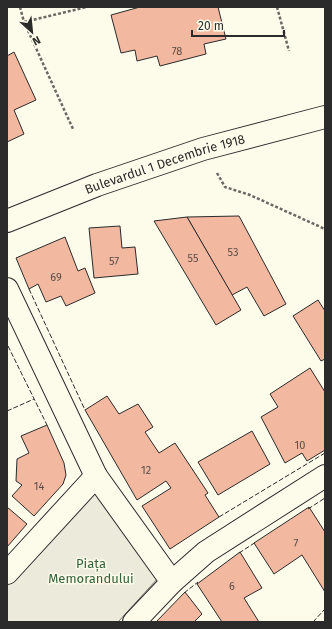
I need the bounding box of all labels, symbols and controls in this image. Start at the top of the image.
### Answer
north arrow [12,12,52,52]
scale bar [192,12,284,38]
text: 20 m [198,19,224,33]
text: N [30,33,43,48]
house number: 78 [172,45,182,58]
street label: Bulevardul 1 Decembrie 1918 [82,131,246,197]
house number: 53 [228,246,238,259]
house number: 55 [188,252,199,265]
house number: 57 [109,255,119,268]
house number: 69 [50,271,62,284]
house number: 10 [295,439,305,452]
house number: 12 [141,464,151,477]
house number: 14 [34,480,44,493]
house number: 7 [294,537,299,550]
park label: Piața Memorandului [48,556,134,586]
house number: 6 [229,580,235,593]

